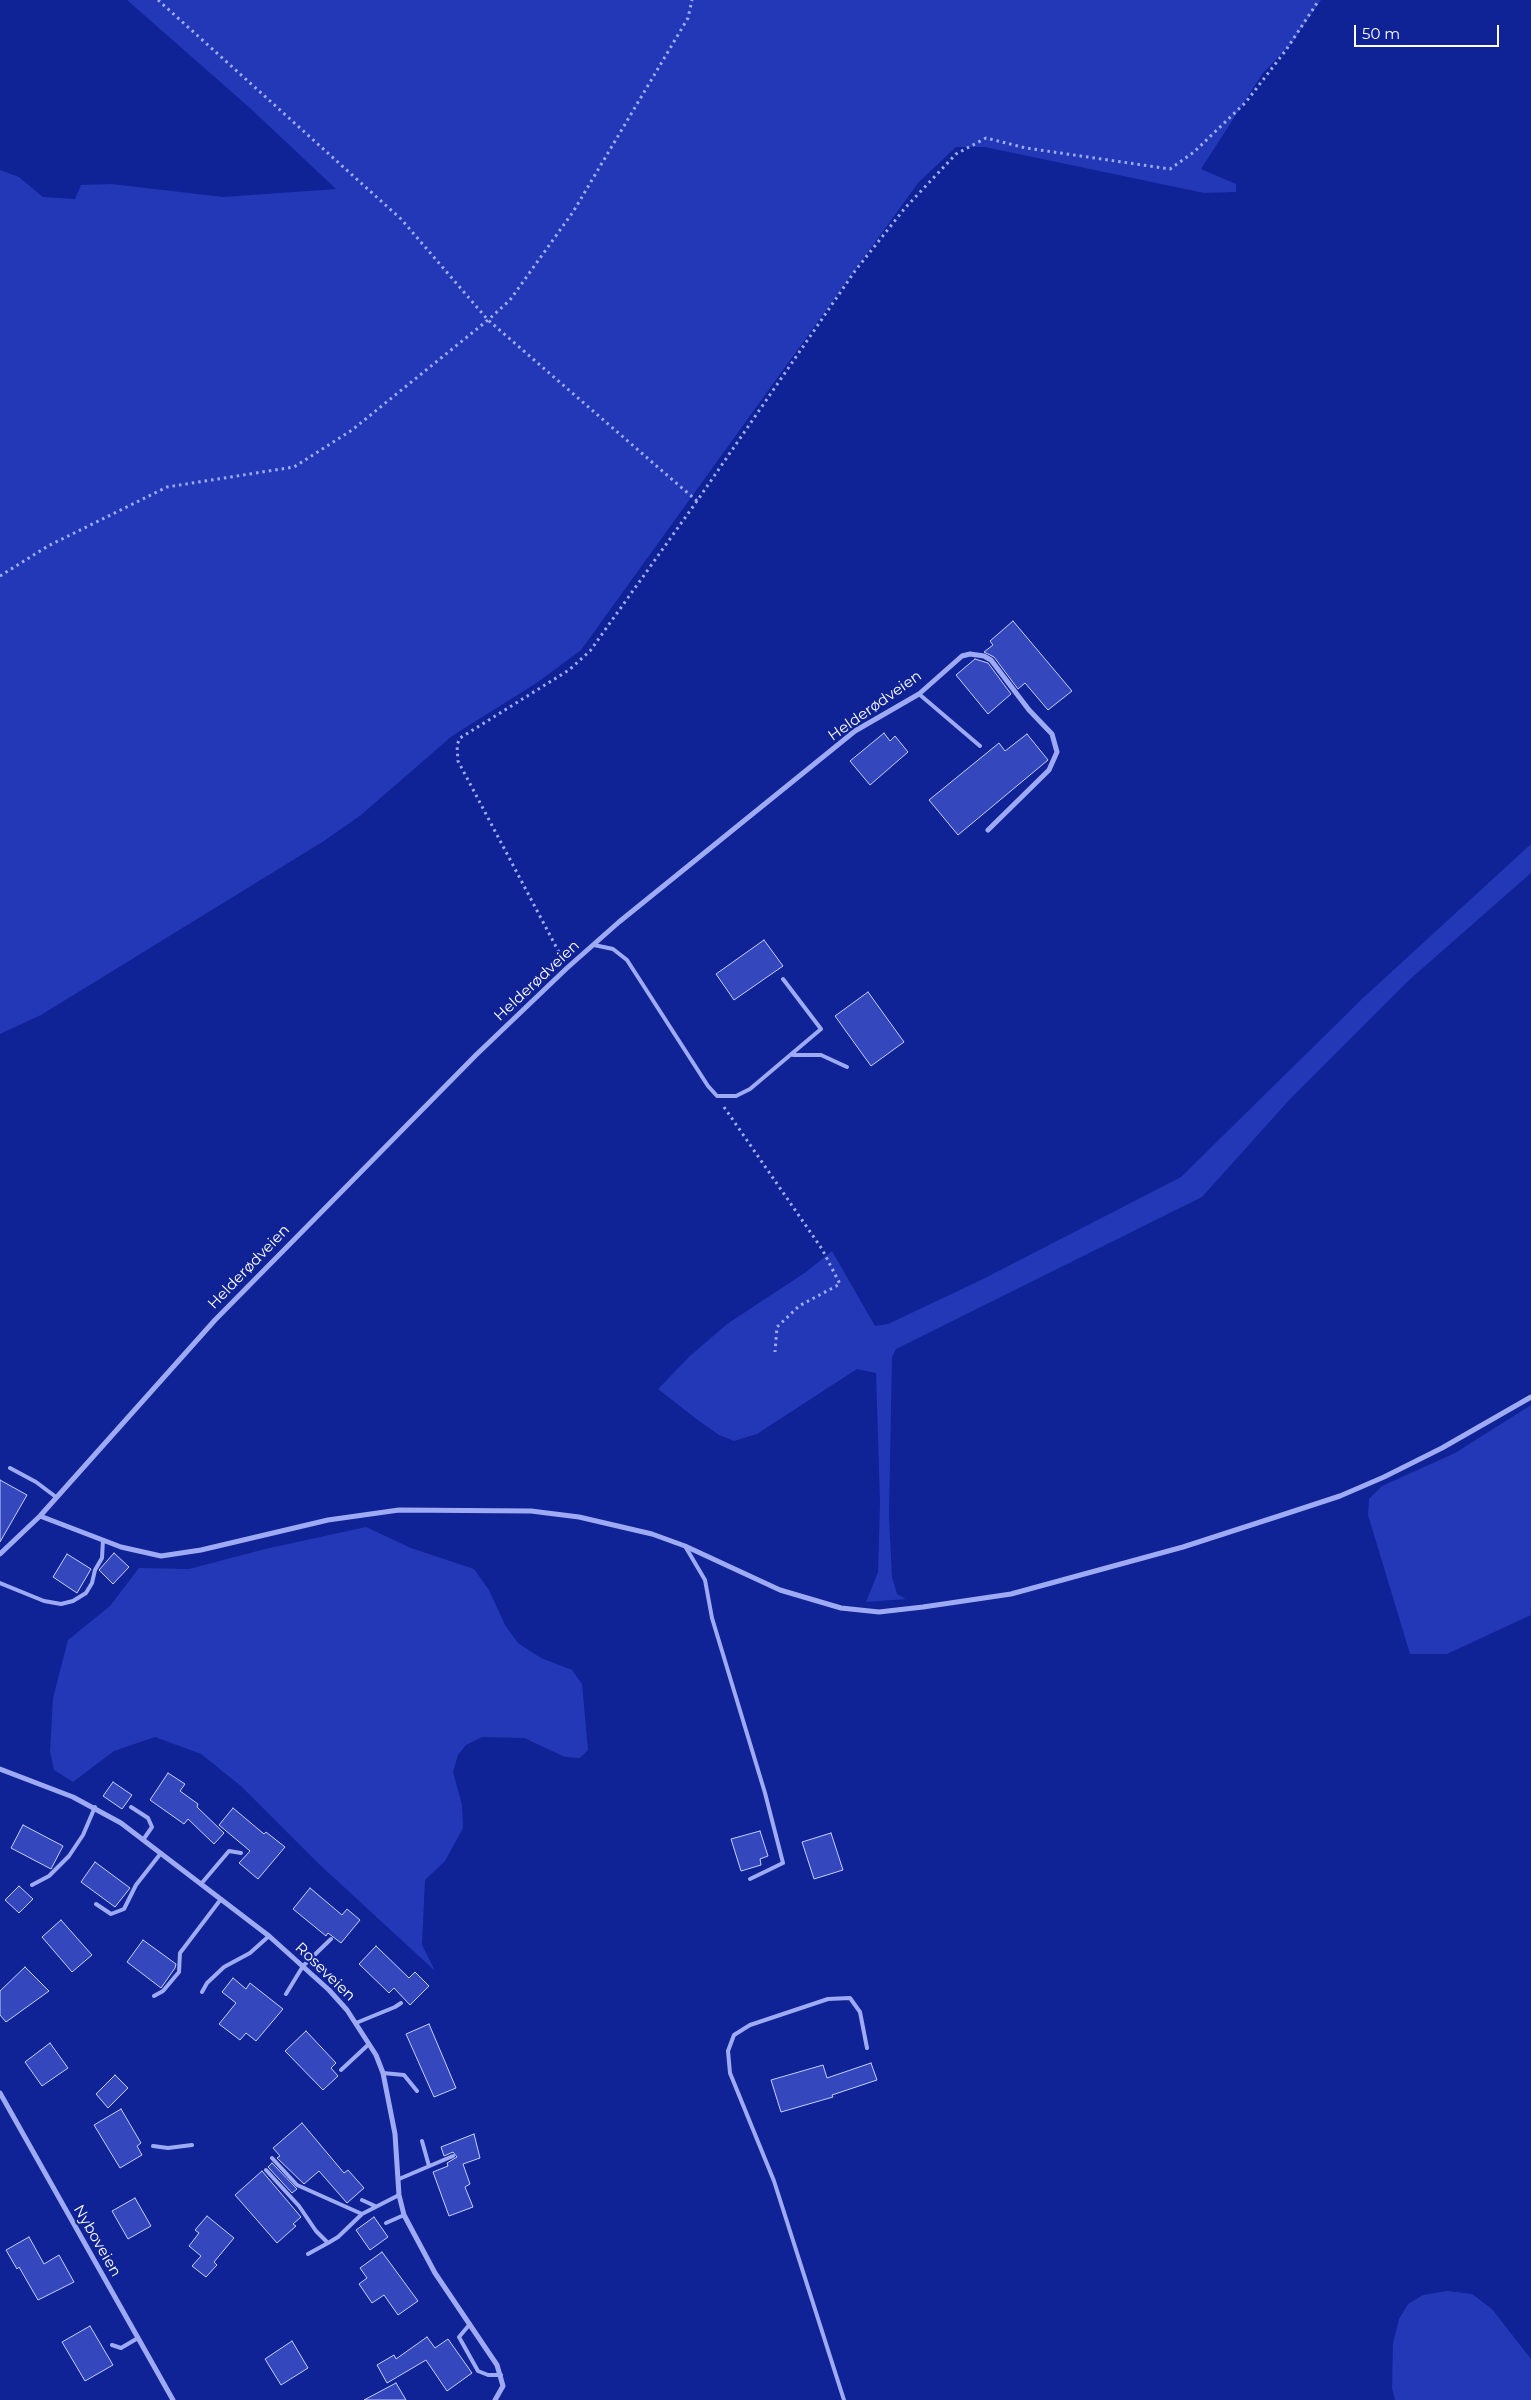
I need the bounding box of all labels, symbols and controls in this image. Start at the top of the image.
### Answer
scale bar [1356,15,1501,47]
text: 50 m [1362,24,1400,43]
street label: Helderødveien [825,667,925,745]
street label: Helderødveien [491,937,583,1025]
street label: Helderødveien [204,1221,294,1313]
street label: Roseveien [291,1939,359,2005]
street label: Nyboveien [69,2202,125,2280]

